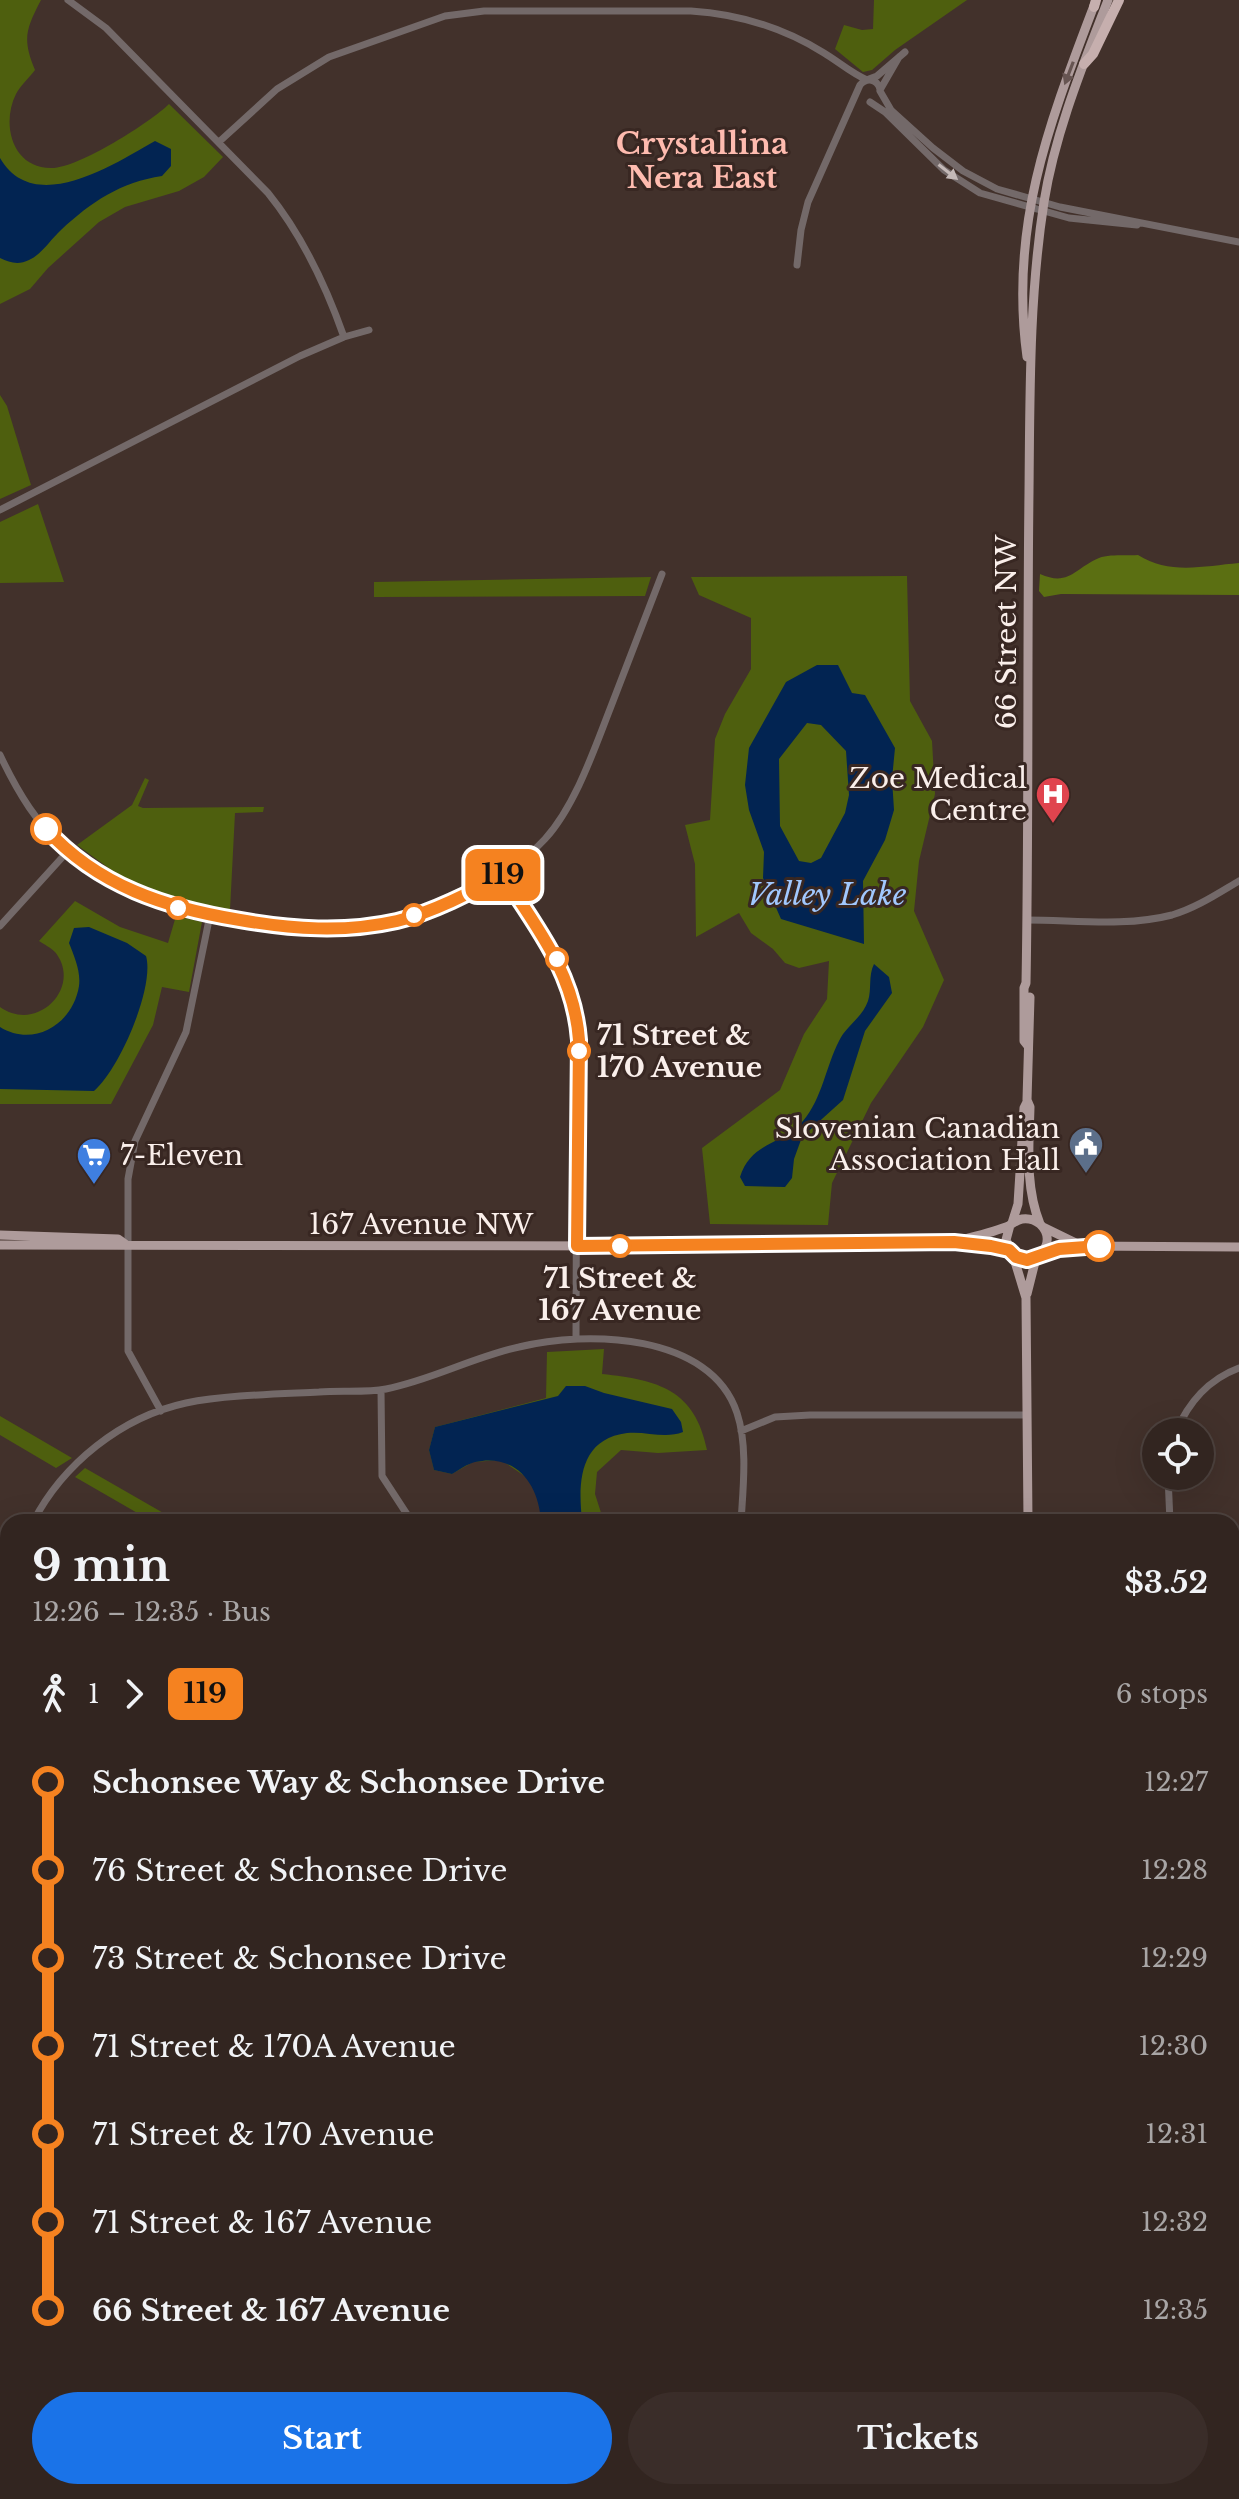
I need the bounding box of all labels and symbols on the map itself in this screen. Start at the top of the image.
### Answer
one-way arrow [1062,61,1075,85]
district label: Crystallina Nera East [616,125,788,196]
one-way arrow [938,163,958,180]
street label: 66 Street NW [989,534,1024,729]
place label: Zoe Medical Centre [849,761,1027,828]
hospital icon: Zoe Medical Centre [1034,775,1072,825]
unlabelled marker [31,814,61,844]
line badge: 119 [457,849,549,901]
water label: Valley Lake [748,876,907,913]
unlabelled marker [167,897,189,919]
unlabelled marker [403,904,425,926]
unlabelled marker [546,948,568,970]
place label: 71 Street & 170 Avenue [597,1018,762,1085]
marker: 71 Street & 170 Avenue [568,1040,590,1062]
place label: Slovenian Canadian Association Hall [775,1111,1060,1178]
public building icon: Slovenian Canadian Association Hall [1067,1125,1105,1175]
supermarket icon: 7-Eleven [75,1136,113,1186]
place label: 7-Eleven [120,1138,243,1173]
street label: 167 Avenue NW [309,1207,534,1242]
unlabelled marker [1084,1231,1114,1261]
marker: 71 Street & 167 Avenue [609,1235,631,1257]
place label: 71 Street & 167 Avenue [539,1261,701,1328]

